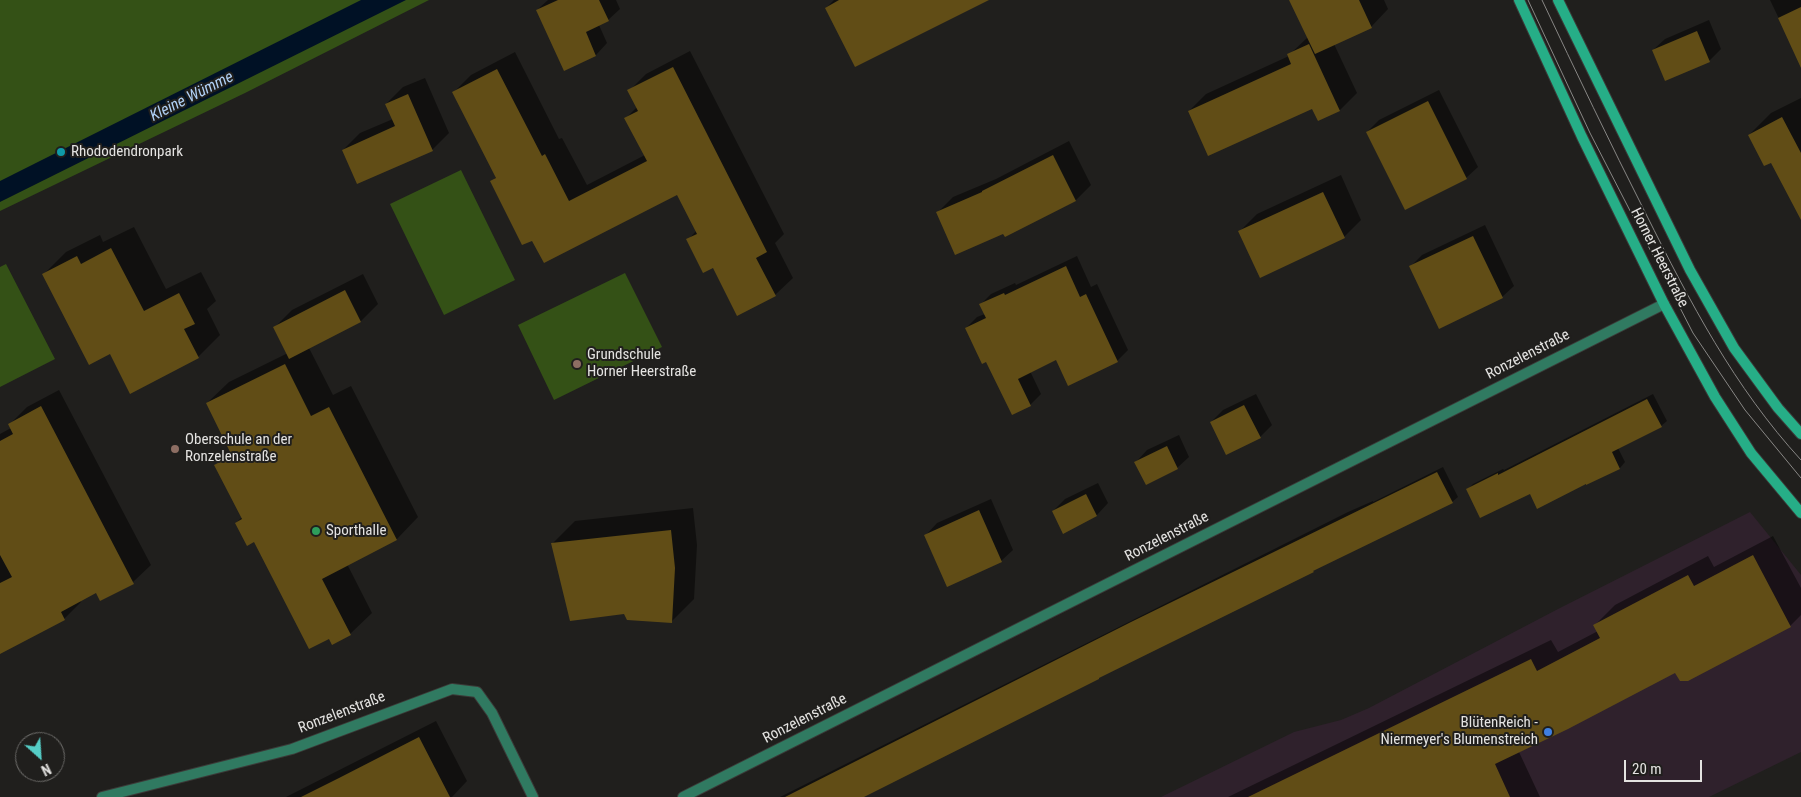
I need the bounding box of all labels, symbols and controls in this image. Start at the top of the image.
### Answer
water label: Kleine Wümme [147,68,237,126]
place label: Rhododendronpark [71,143,183,161]
marker: Rhododendronpark [55,146,67,158]
street label: Horner Heerstraße [1626,205,1692,311]
street label: Ronzelenstraße [1483,326,1573,384]
place label: Grundschule Horner Heerstraße [587,346,696,381]
marker: Grundschule Horner Heerstraße [571,358,583,370]
place label: Oberschule an der Ronzelenstraße [185,431,292,466]
marker: Oberschule an der Ronzelenstraße [169,443,181,455]
street label: Ronzelenstraße [1122,508,1212,566]
place label: Sporthalle [326,522,386,540]
marker: Sporthalle [310,525,322,537]
street label: Ronzelenstraße [296,688,388,738]
street label: Ronzelenstraße [760,690,850,748]
place label: BlütenReich - Niermeyer's Blumenstreich [1380,714,1538,749]
marker: BlütenReich - Niermeyer's Blumenstreich [1542,726,1554,738]
north arrow [15,732,65,782]
scale bar [1626,750,1704,782]
text: 20 m [1632,760,1662,778]
text: N [39,761,54,779]

